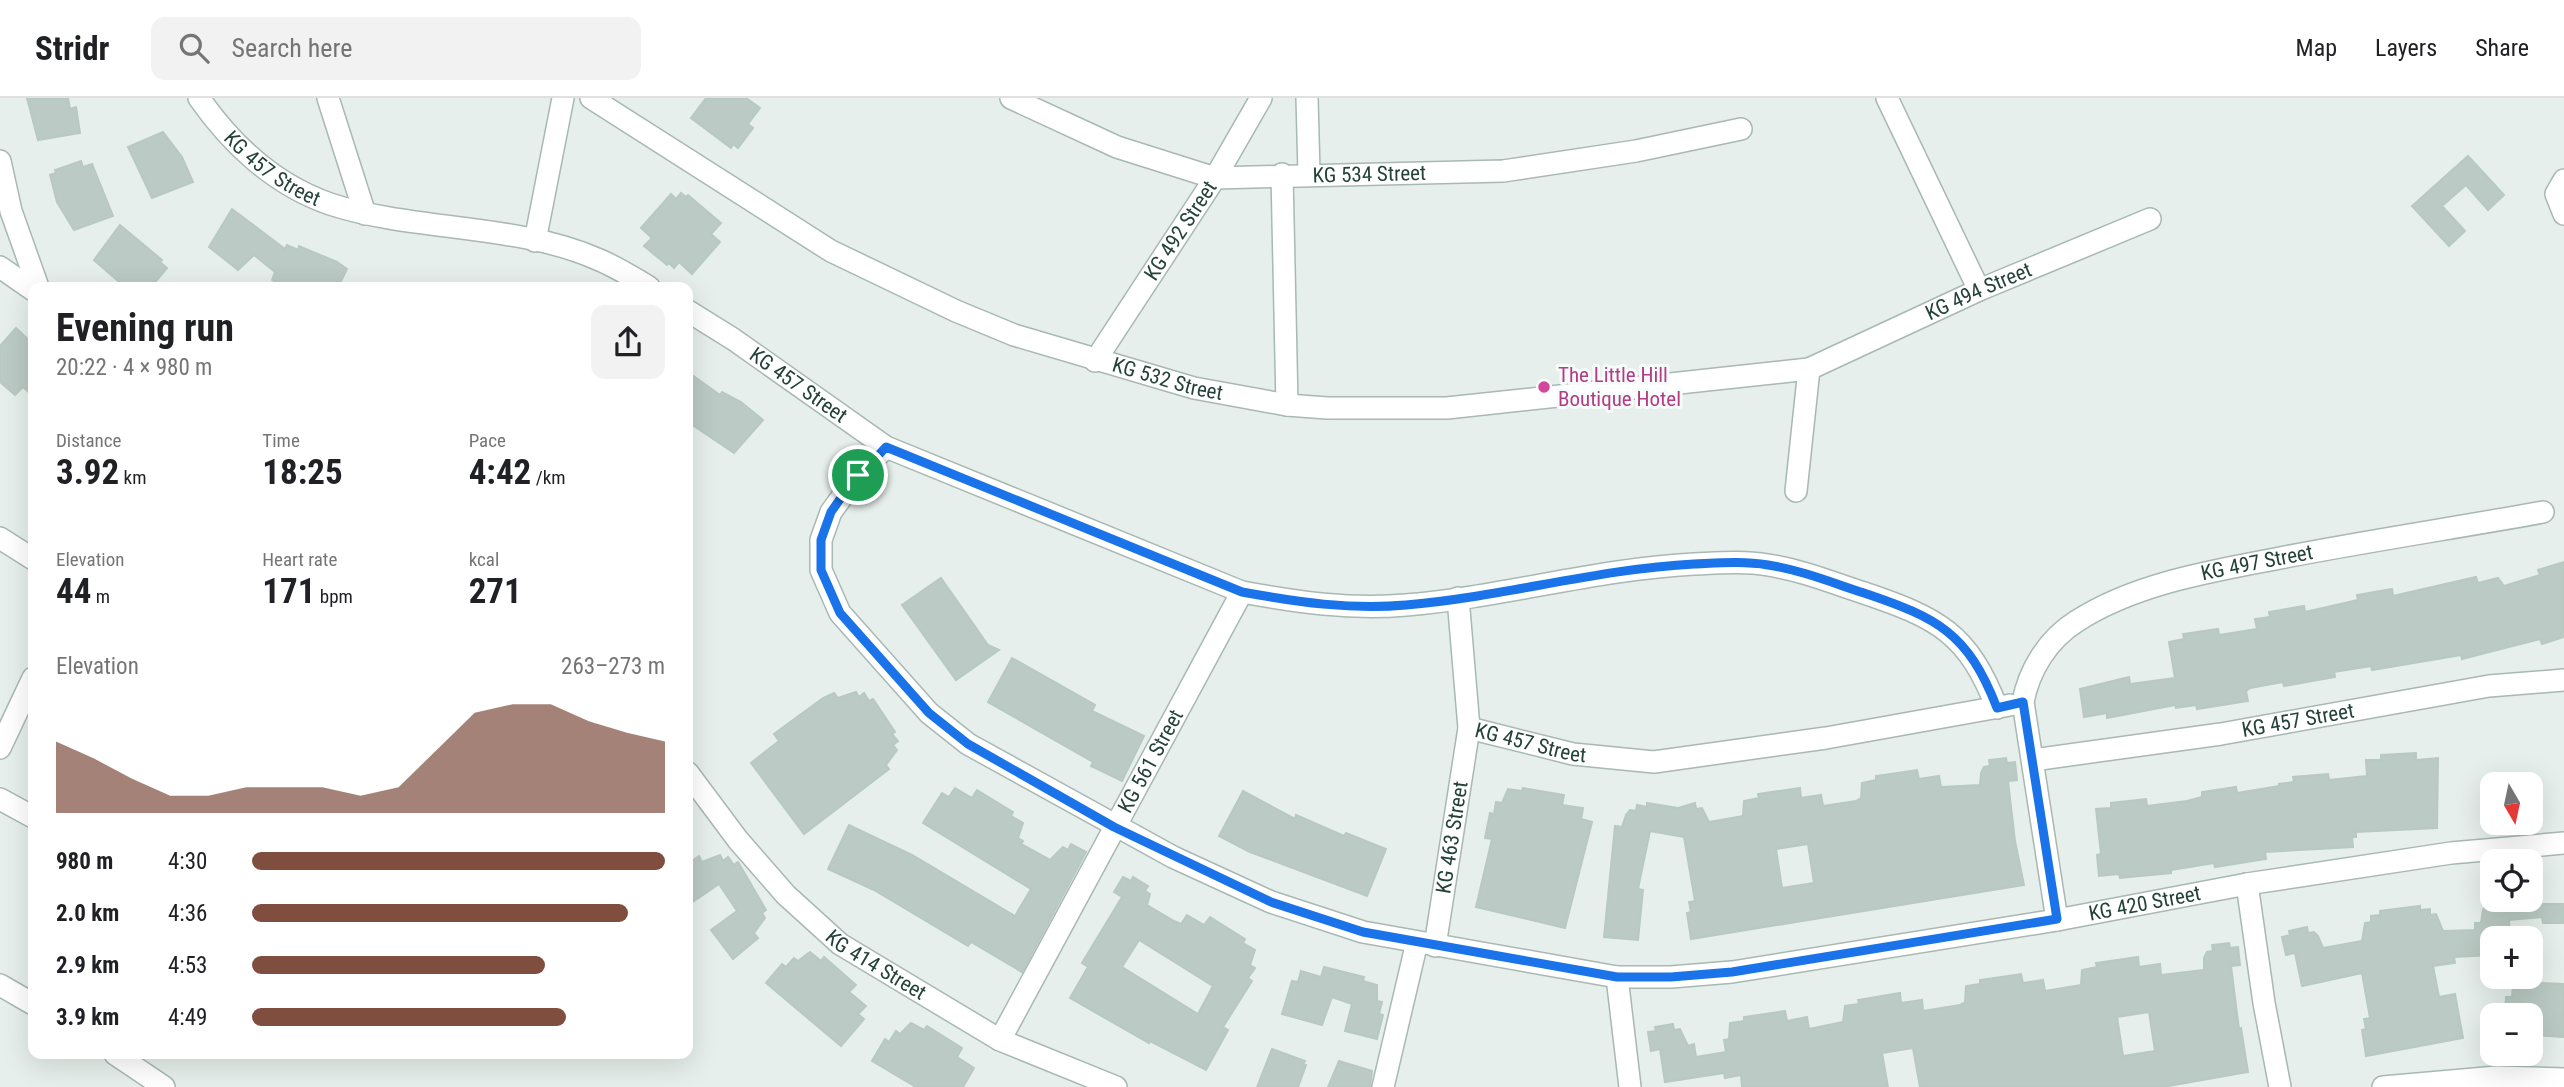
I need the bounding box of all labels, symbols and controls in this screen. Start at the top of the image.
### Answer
search box [151,17,641,80]
text: Stridr [35,29,109,68]
icon: search [175,29,213,67]
text: Search here [231,33,352,63]
text: Map [2296,34,2337,62]
text: Layers [2375,34,2437,62]
text: Share [2475,34,2529,62]
street label: KG 457 Street [219,126,324,211]
street label: KG 534 Street [1312,161,1426,188]
street label: KG 492 Street [1139,176,1222,285]
street label: KG 494 Street [1922,257,2035,325]
button: share [591,305,665,379]
text: Evening run [56,306,234,350]
street label: KG 457 Street [745,343,852,428]
street label: KG 532 Street [1110,353,1225,405]
text: 20:22 · 4 × 980 m [56,354,212,381]
place label: The Little Hill Boutique Hotel [1558,363,1681,411]
marker: The Little Hill Boutique Hotel [1536,379,1552,395]
text: Distance [56,429,121,452]
text: Time [262,429,300,452]
text: Pace [469,429,506,452]
pin [828,445,888,505]
text: 3.92 [56,452,119,493]
text: 18:25 [262,452,343,493]
text: 4:42 [469,452,531,493]
icon: arrive [839,456,877,494]
text: km [119,466,146,489]
text: /km [531,466,566,489]
street label: KG 497 Street [2199,540,2315,585]
text: Elevation [56,548,124,571]
text: Heart rate [262,548,337,571]
text: kcal [469,548,499,571]
text: 44 [56,571,91,612]
text: 171 [262,571,315,612]
text: 271 [469,571,522,612]
text: m [91,585,110,608]
text: bpm [315,585,353,608]
text: Elevation [56,653,139,680]
text: 263–273 m [561,653,665,680]
street label: KG 457 Street [2240,698,2356,742]
street label: KG 561 Street [1113,705,1188,817]
street label: KG 457 Street [1473,718,1587,767]
north arrow [2480,772,2543,835]
map controls [2480,772,2543,1066]
street label: KG 463 Street [1431,779,1473,895]
text: 980 m [56,848,113,875]
text: 4:30 [168,848,207,875]
button: locate [2480,849,2543,912]
street label: KG 420 Street [2087,881,2203,926]
text: 2.0 km [56,900,119,927]
text: 4:36 [168,900,207,927]
street label: KG 414 Street [821,925,930,1005]
button: + [2480,926,2543,989]
text: 2.9 km [56,952,119,979]
text: 4:53 [168,952,207,979]
button: − [2480,1003,2543,1066]
text: 3.9 km [56,1004,119,1031]
text: 4:49 [168,1004,207,1031]

